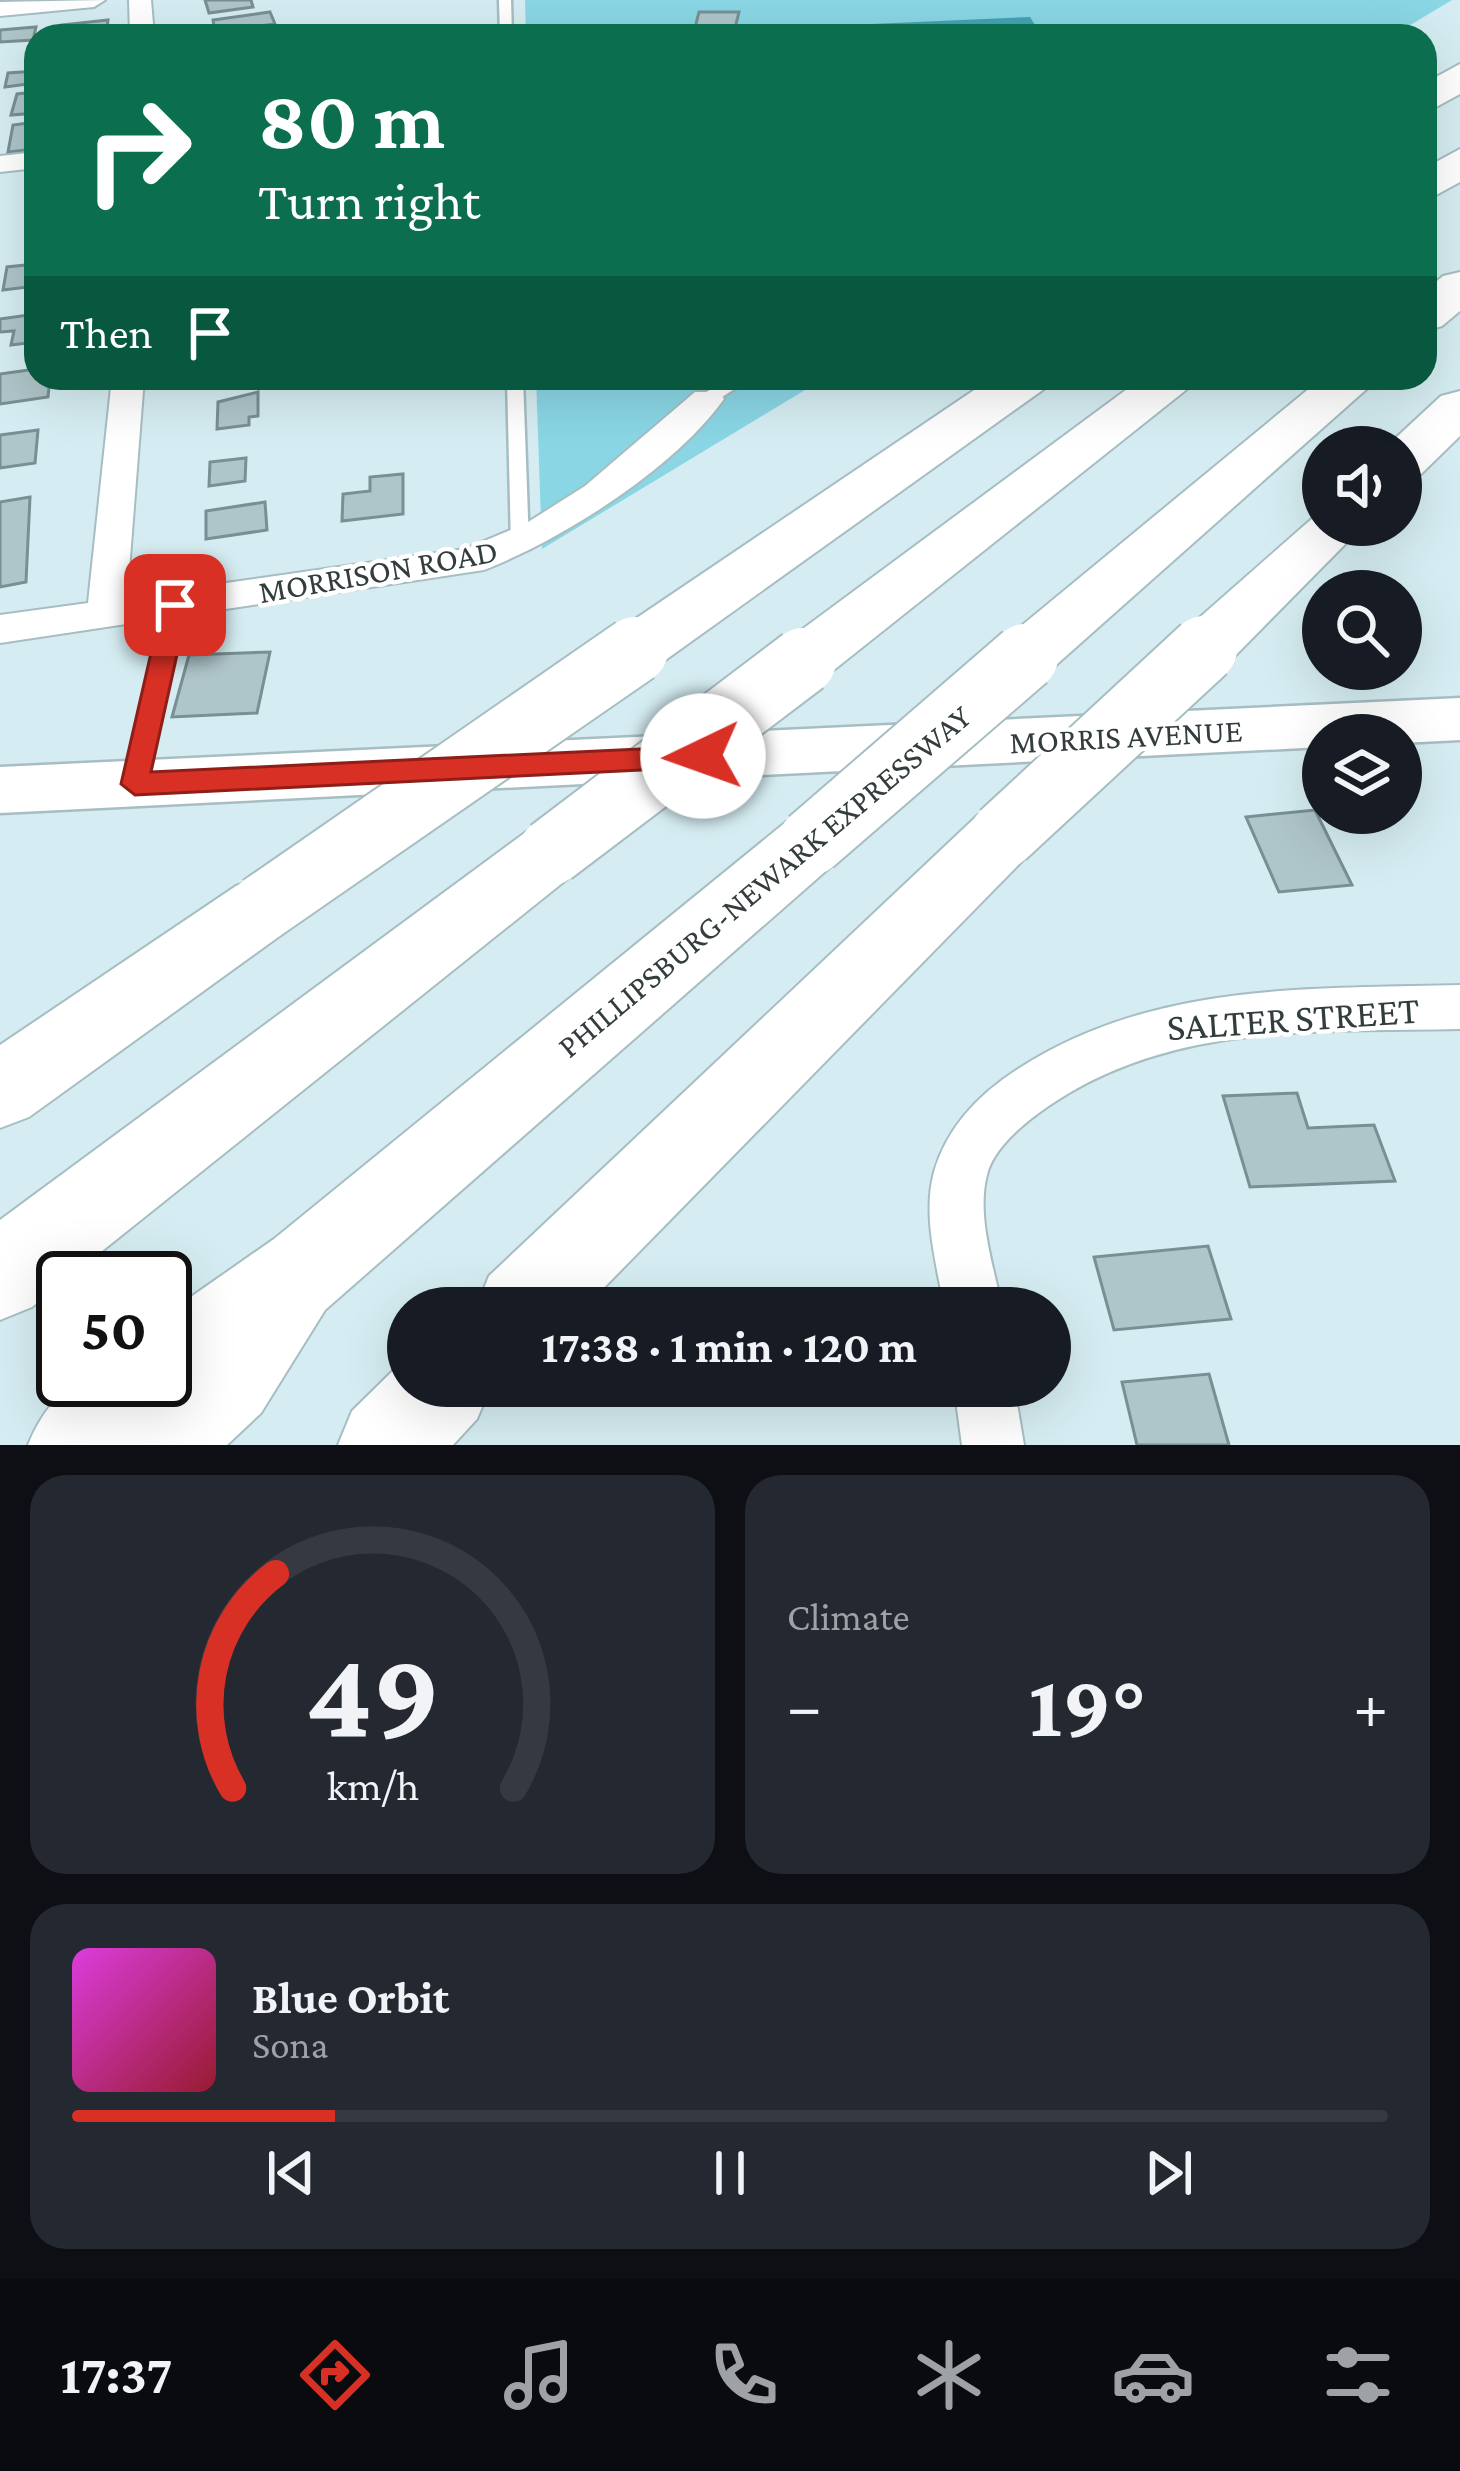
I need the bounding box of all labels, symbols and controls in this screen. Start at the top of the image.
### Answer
icon: right [60,72,216,228]
text: 80 m [258,73,445,166]
text: Turn right [258,171,480,231]
icon: arrive [177,300,243,366]
text: Then [60,308,153,358]
map controls [1302,426,1422,834]
button: sound [1302,426,1422,546]
street label: MORRISON ROAD [256,532,500,610]
pin [124,554,226,656]
button: search [1302,570,1422,690]
icon: arrive [142,572,208,638]
position arrow [640,693,766,819]
street label: PHILLIPSBURG-NEWARK EXPRESSWAY [550,697,978,1065]
street label: MORRIS AVENUE [1008,711,1244,761]
button: layers [1302,714,1422,834]
street label: SALTER STREET [1165,988,1421,1048]
speed limit sign: 50 [36,1251,192,1407]
text: 17:38 · 1 min · 120 m [541,1322,917,1372]
text: Climate [787,1595,910,1638]
text: 49 [305,1625,440,1764]
text: 19° [1029,1655,1146,1755]
text: − [787,1669,822,1742]
text: + [1353,1669,1388,1742]
text: km/h [326,1761,419,1808]
text: Blue Orbit [252,1973,449,2023]
text: Sona [252,2023,329,2066]
icon: previous [258,2140,324,2206]
icon: pause [697,2140,763,2206]
icon: next [1136,2140,1202,2206]
icon: directions [293,2333,377,2417]
icon: music [497,2333,581,2417]
icon: phone [702,2333,786,2417]
icon: climate [907,2333,991,2417]
icon: car [1111,2333,1195,2417]
icon: filters [1316,2333,1400,2417]
text: 17:37 [60,2345,172,2405]

